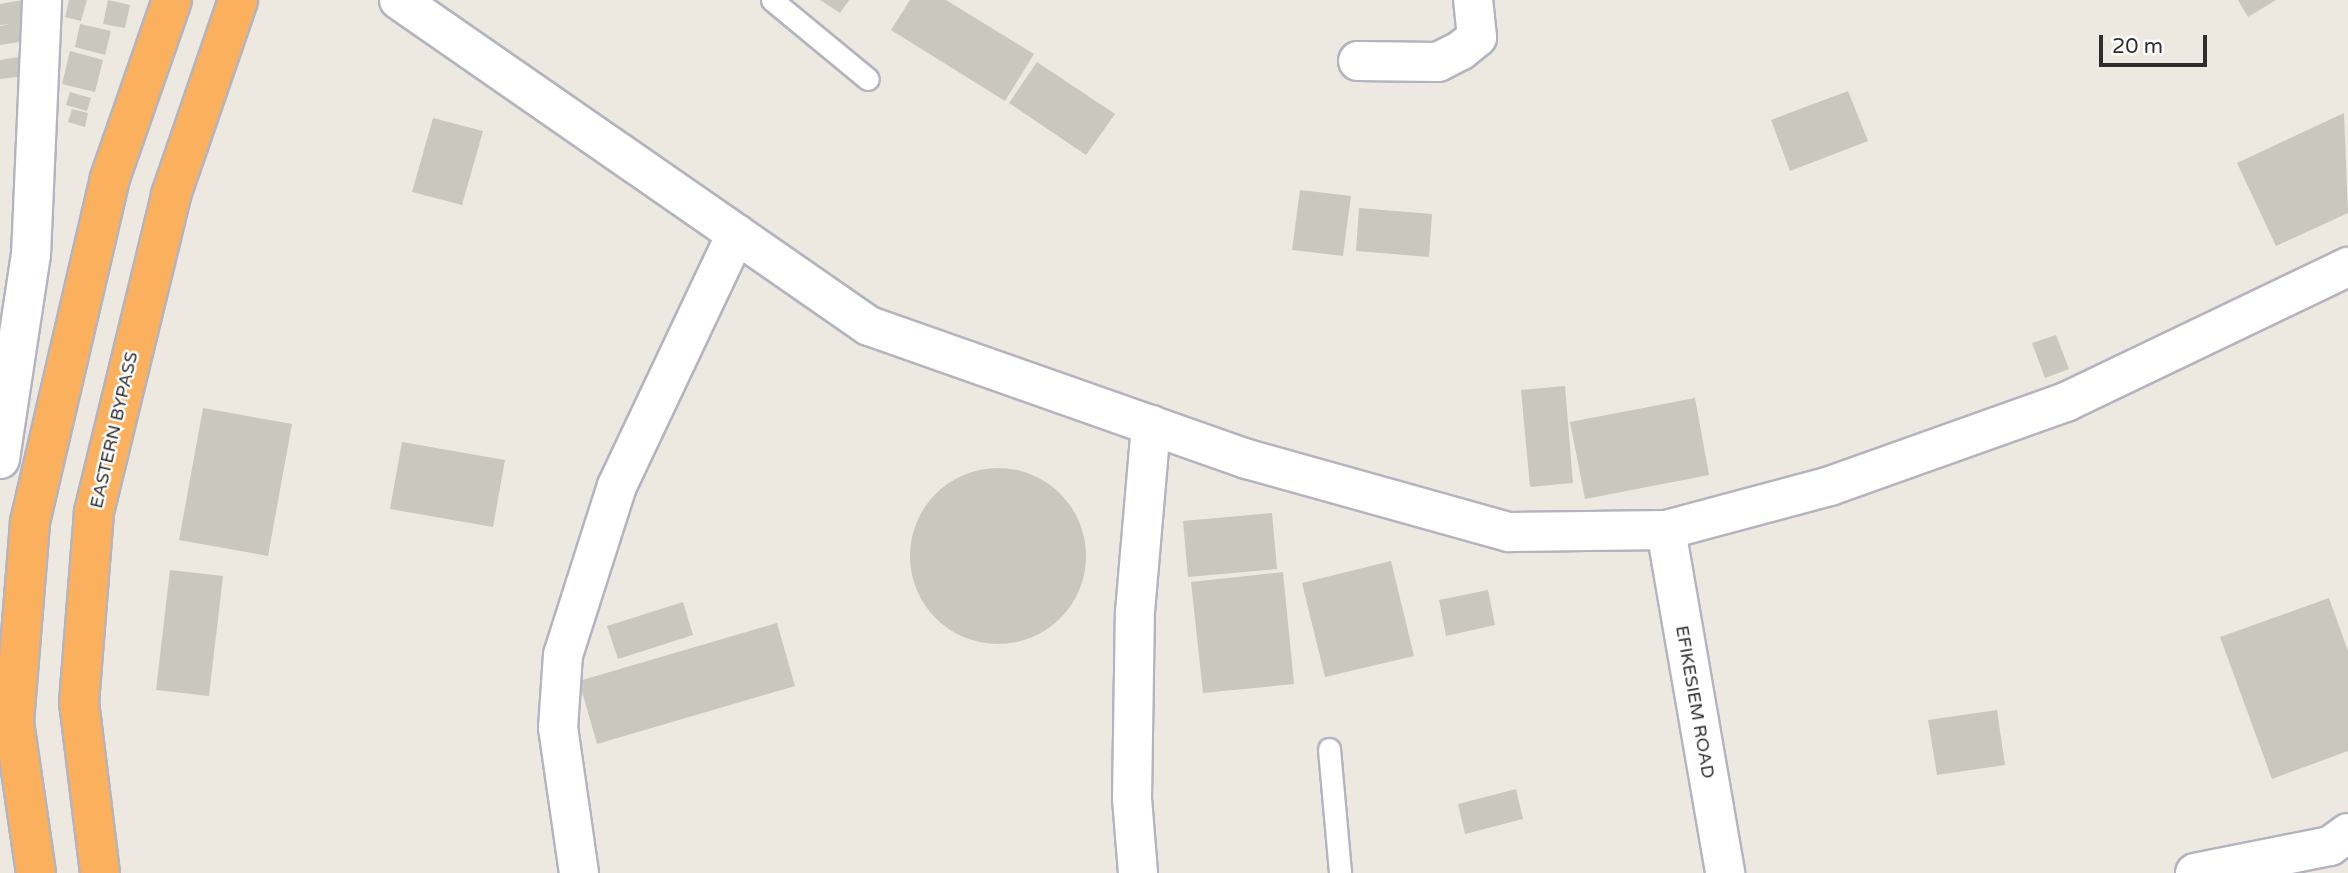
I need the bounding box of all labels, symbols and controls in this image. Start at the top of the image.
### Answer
scale bar [2103,21,2212,65]
text: 20 m [2112,34,2163,59]
street label: EASTERN BYPASS [85,350,143,510]
street label: EFIKESIEM ROAD [1671,624,1719,780]

